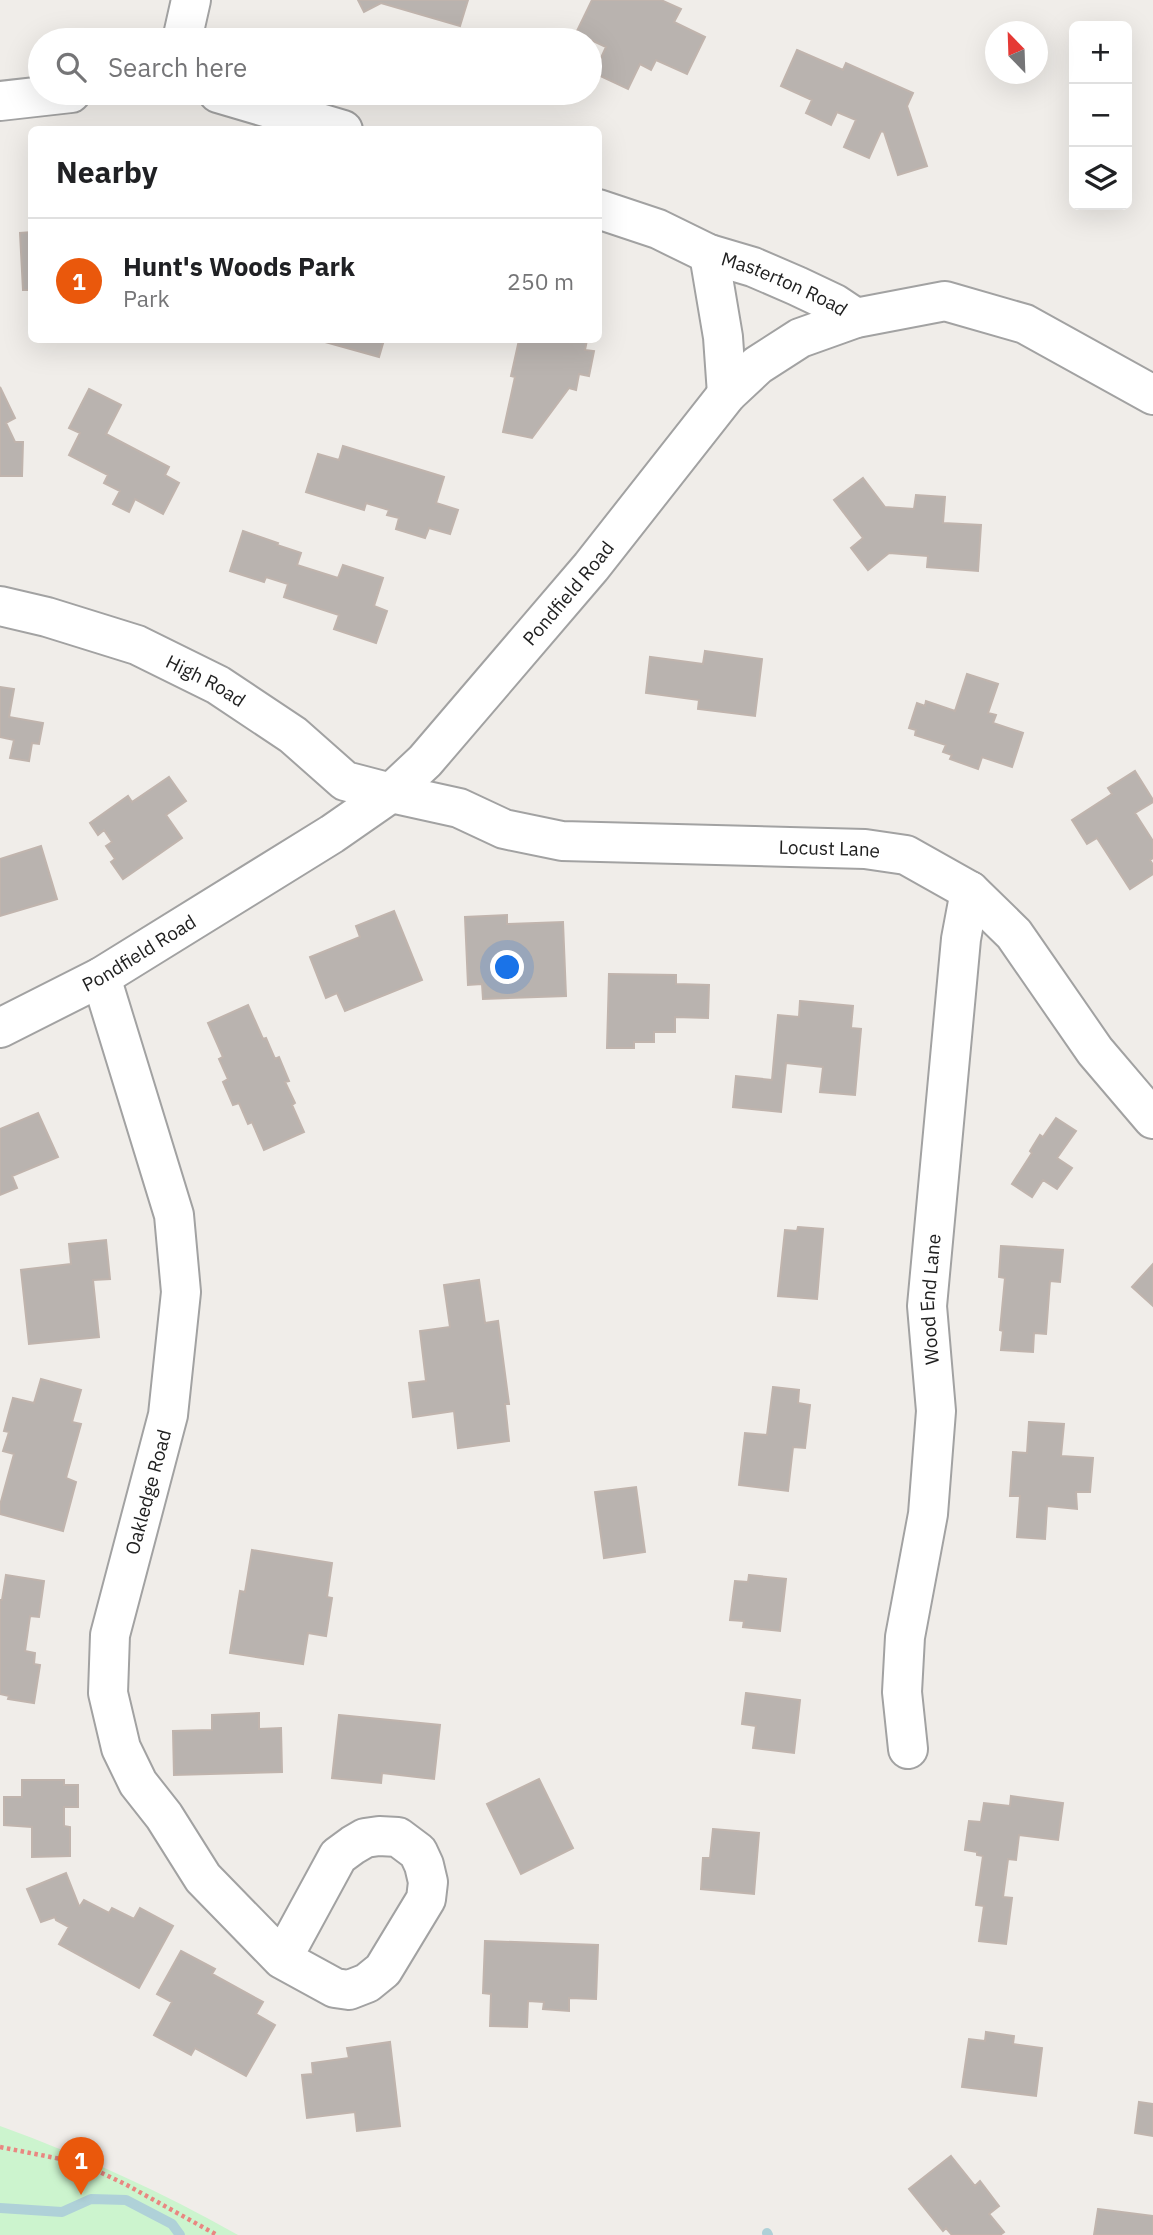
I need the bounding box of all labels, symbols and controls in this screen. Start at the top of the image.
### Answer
north arrow [985,21,1048,84]
map controls [1069,21,1132,210]
button: + [1069,21,1132,84]
search box [28,28,602,105]
icon: search [52,48,90,86]
text: Search here [108,50,247,84]
button: − [1069,84,1132,147]
button: layers [1069,147,1132,210]
text: Nearby [56,152,158,191]
street label: Masterton Road [718,246,852,321]
text: Hunt's Woods Park [123,249,355,283]
text: 1 [72,266,86,296]
text: 250 m [507,266,574,296]
text: Park [123,283,170,313]
street label: Pondfield Road [517,536,619,650]
street label: High Road [162,649,250,712]
street label: Locust Lane [778,835,882,863]
street label: Pondfield Road [78,909,200,997]
your location [490,950,524,984]
street label: Wood End Lane [915,1233,946,1366]
street label: Oakledge Road [120,1427,176,1557]
pin: 1 [58,2137,104,2195]

